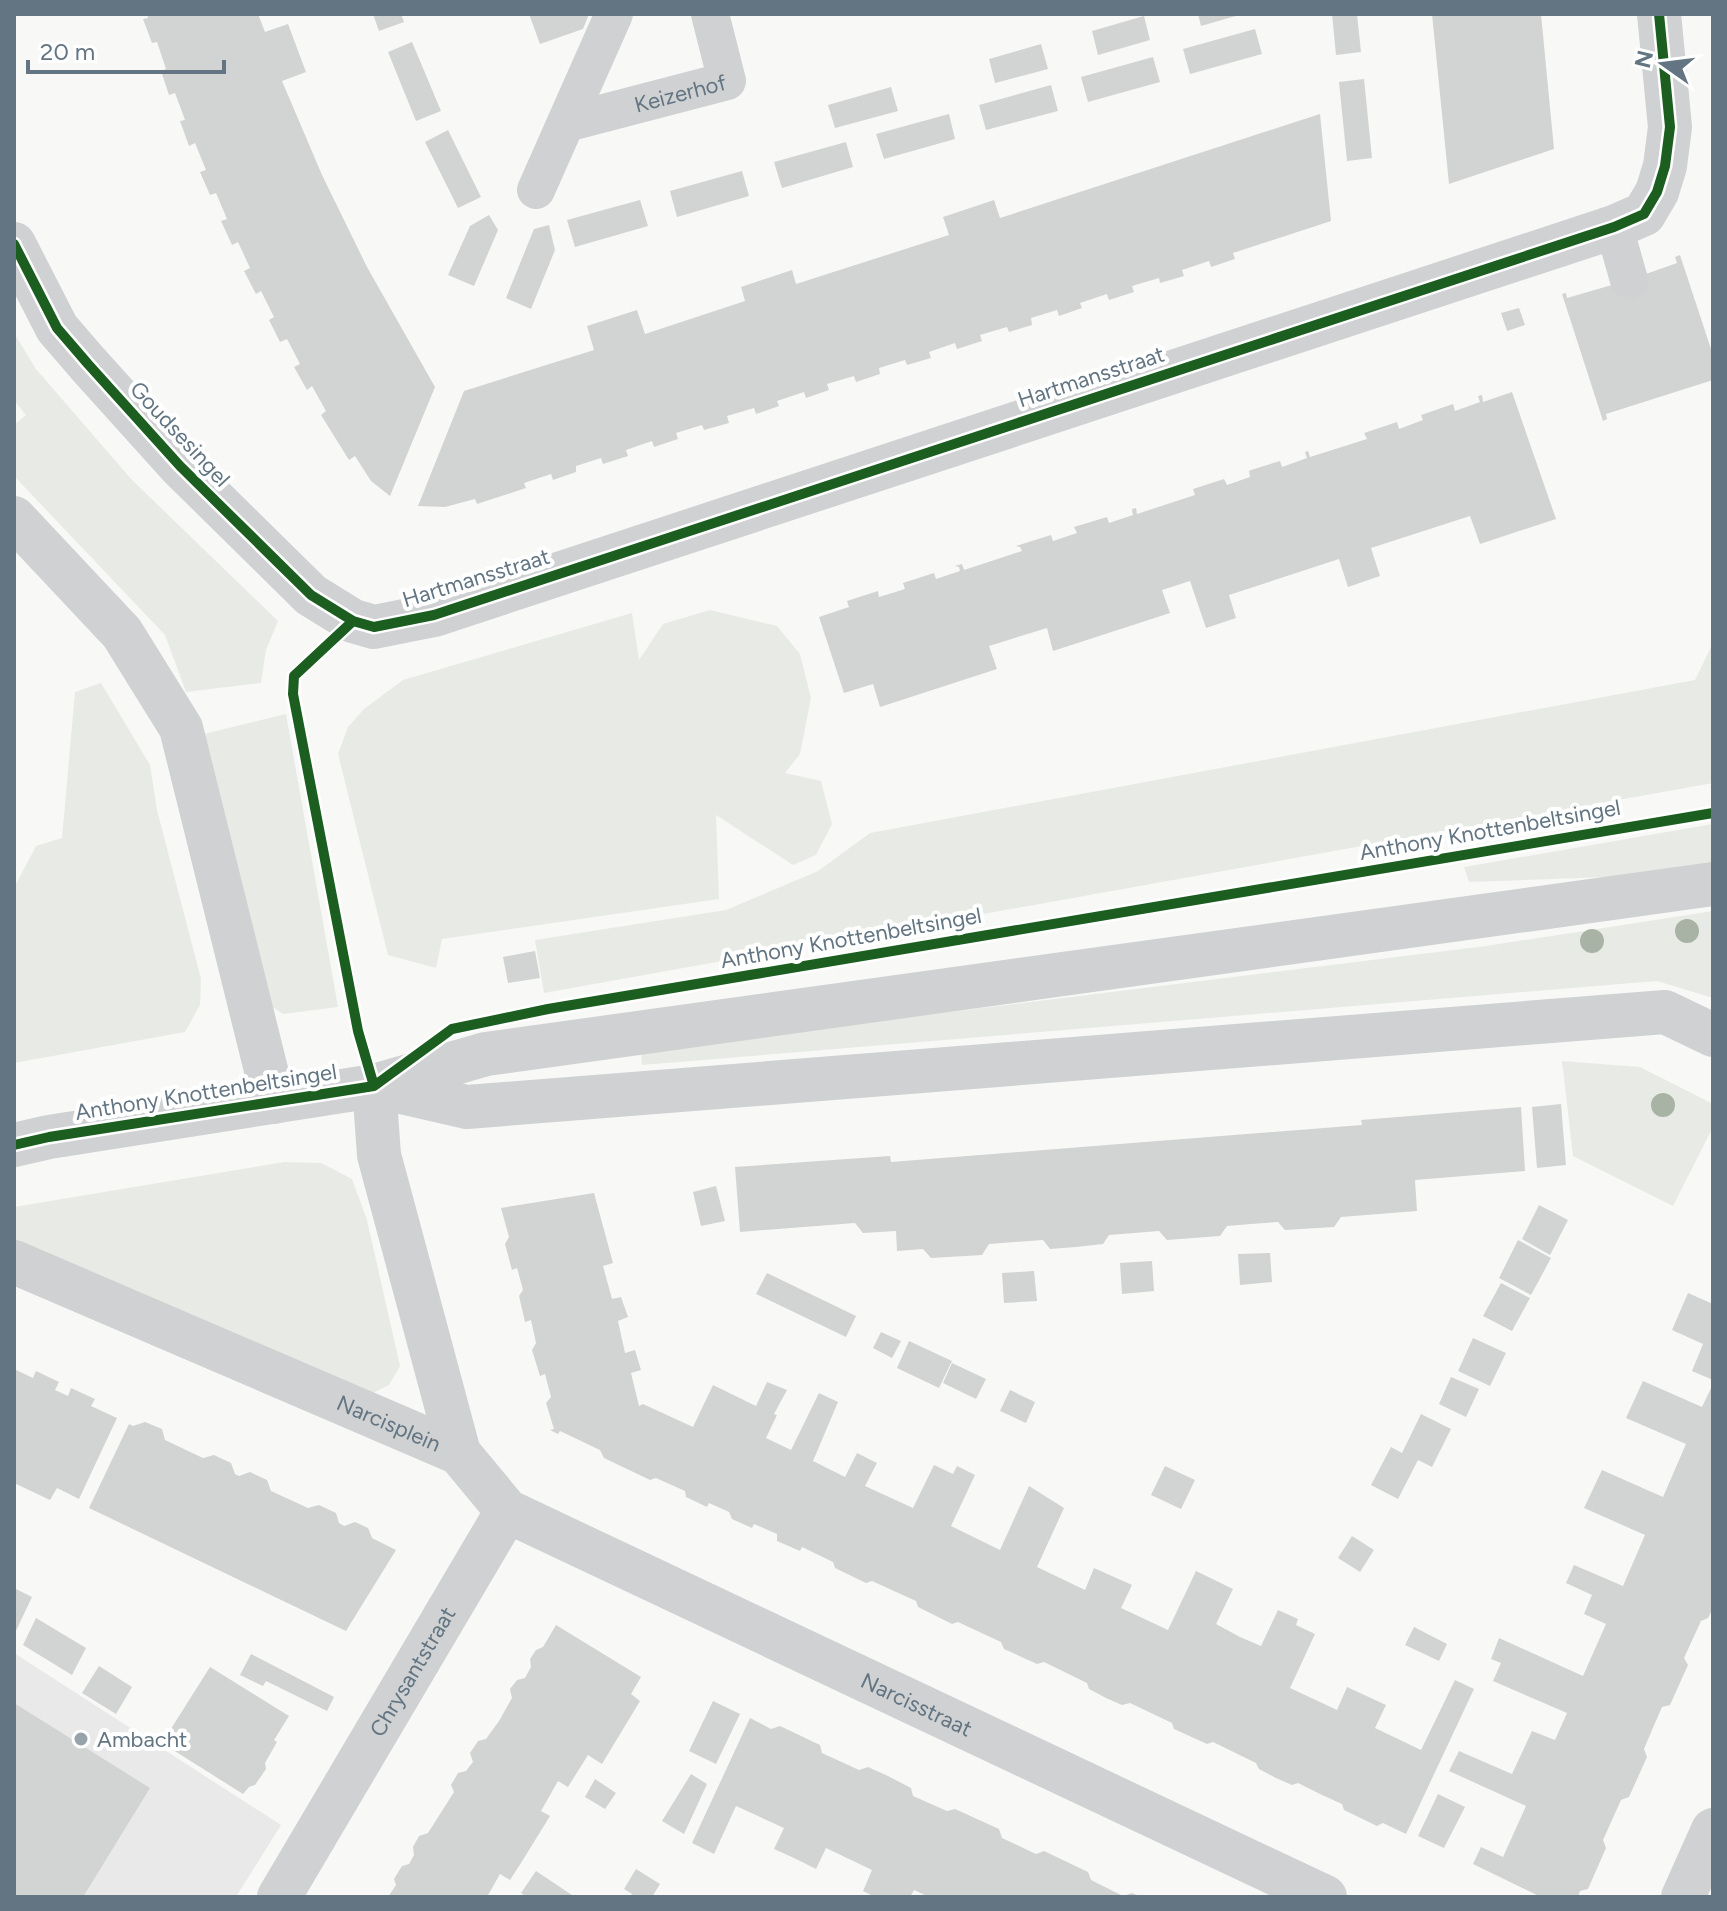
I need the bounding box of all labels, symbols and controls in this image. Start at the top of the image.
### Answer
scale bar [28,24,224,74]
north arrow [1623,24,1703,104]
text: 20 m [40,37,95,66]
text: N [1629,48,1659,71]
street label: Keizerhof [631,68,730,118]
street label: Hartmansstraat [1014,341,1168,413]
street label: Goudsesingel [124,376,236,492]
street label: Hartmansstraat [399,543,553,613]
street label: Anthony Knottenbeltsingel [1357,794,1623,866]
street label: Anthony Knottenbeltsingel [718,902,984,974]
street label: Anthony Knottenbeltsingel [73,1058,339,1126]
street label: Narcisplein [333,1389,445,1457]
street label: Chrysantstraat [363,1602,461,1741]
street label: Narcisstraat [857,1667,977,1742]
place label: Ambacht [97,1726,187,1753]
marker: Ambacht [72,1730,90,1748]

